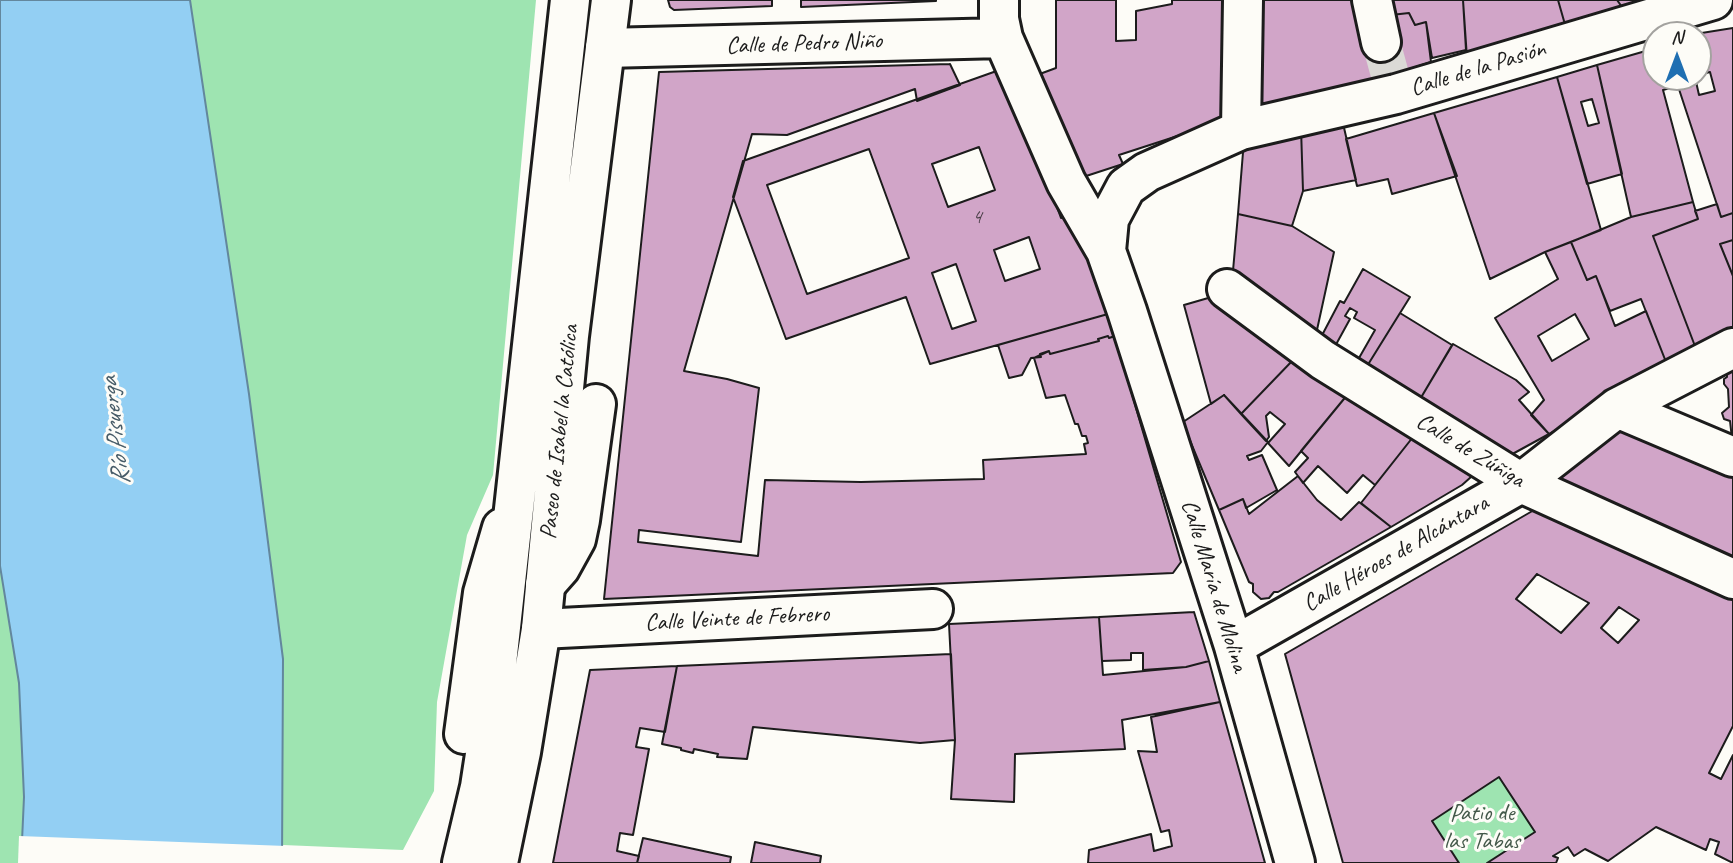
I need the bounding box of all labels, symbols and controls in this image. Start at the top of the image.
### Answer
north arrow [1642,21,1712,91]
text: N [1671,25,1683,49]
street label: Calle de Pedro Niño [726,27,882,61]
street label: Calle de la Pasión [1407,35,1549,103]
house number: 4 [972,204,982,230]
street label: Paseo de Isabel la Católica [534,323,586,541]
water label: Río Pisuerga [94,375,138,487]
street label: Calle de Zúñiga [1411,407,1529,495]
street label: Calle Héroes de Alcántara [1298,489,1494,619]
street label: Calle María de Molina [1174,496,1254,676]
street label: Calle Veinte de Febrero [644,600,830,638]
park label: Patio de las Tabas [1444,800,1520,856]

